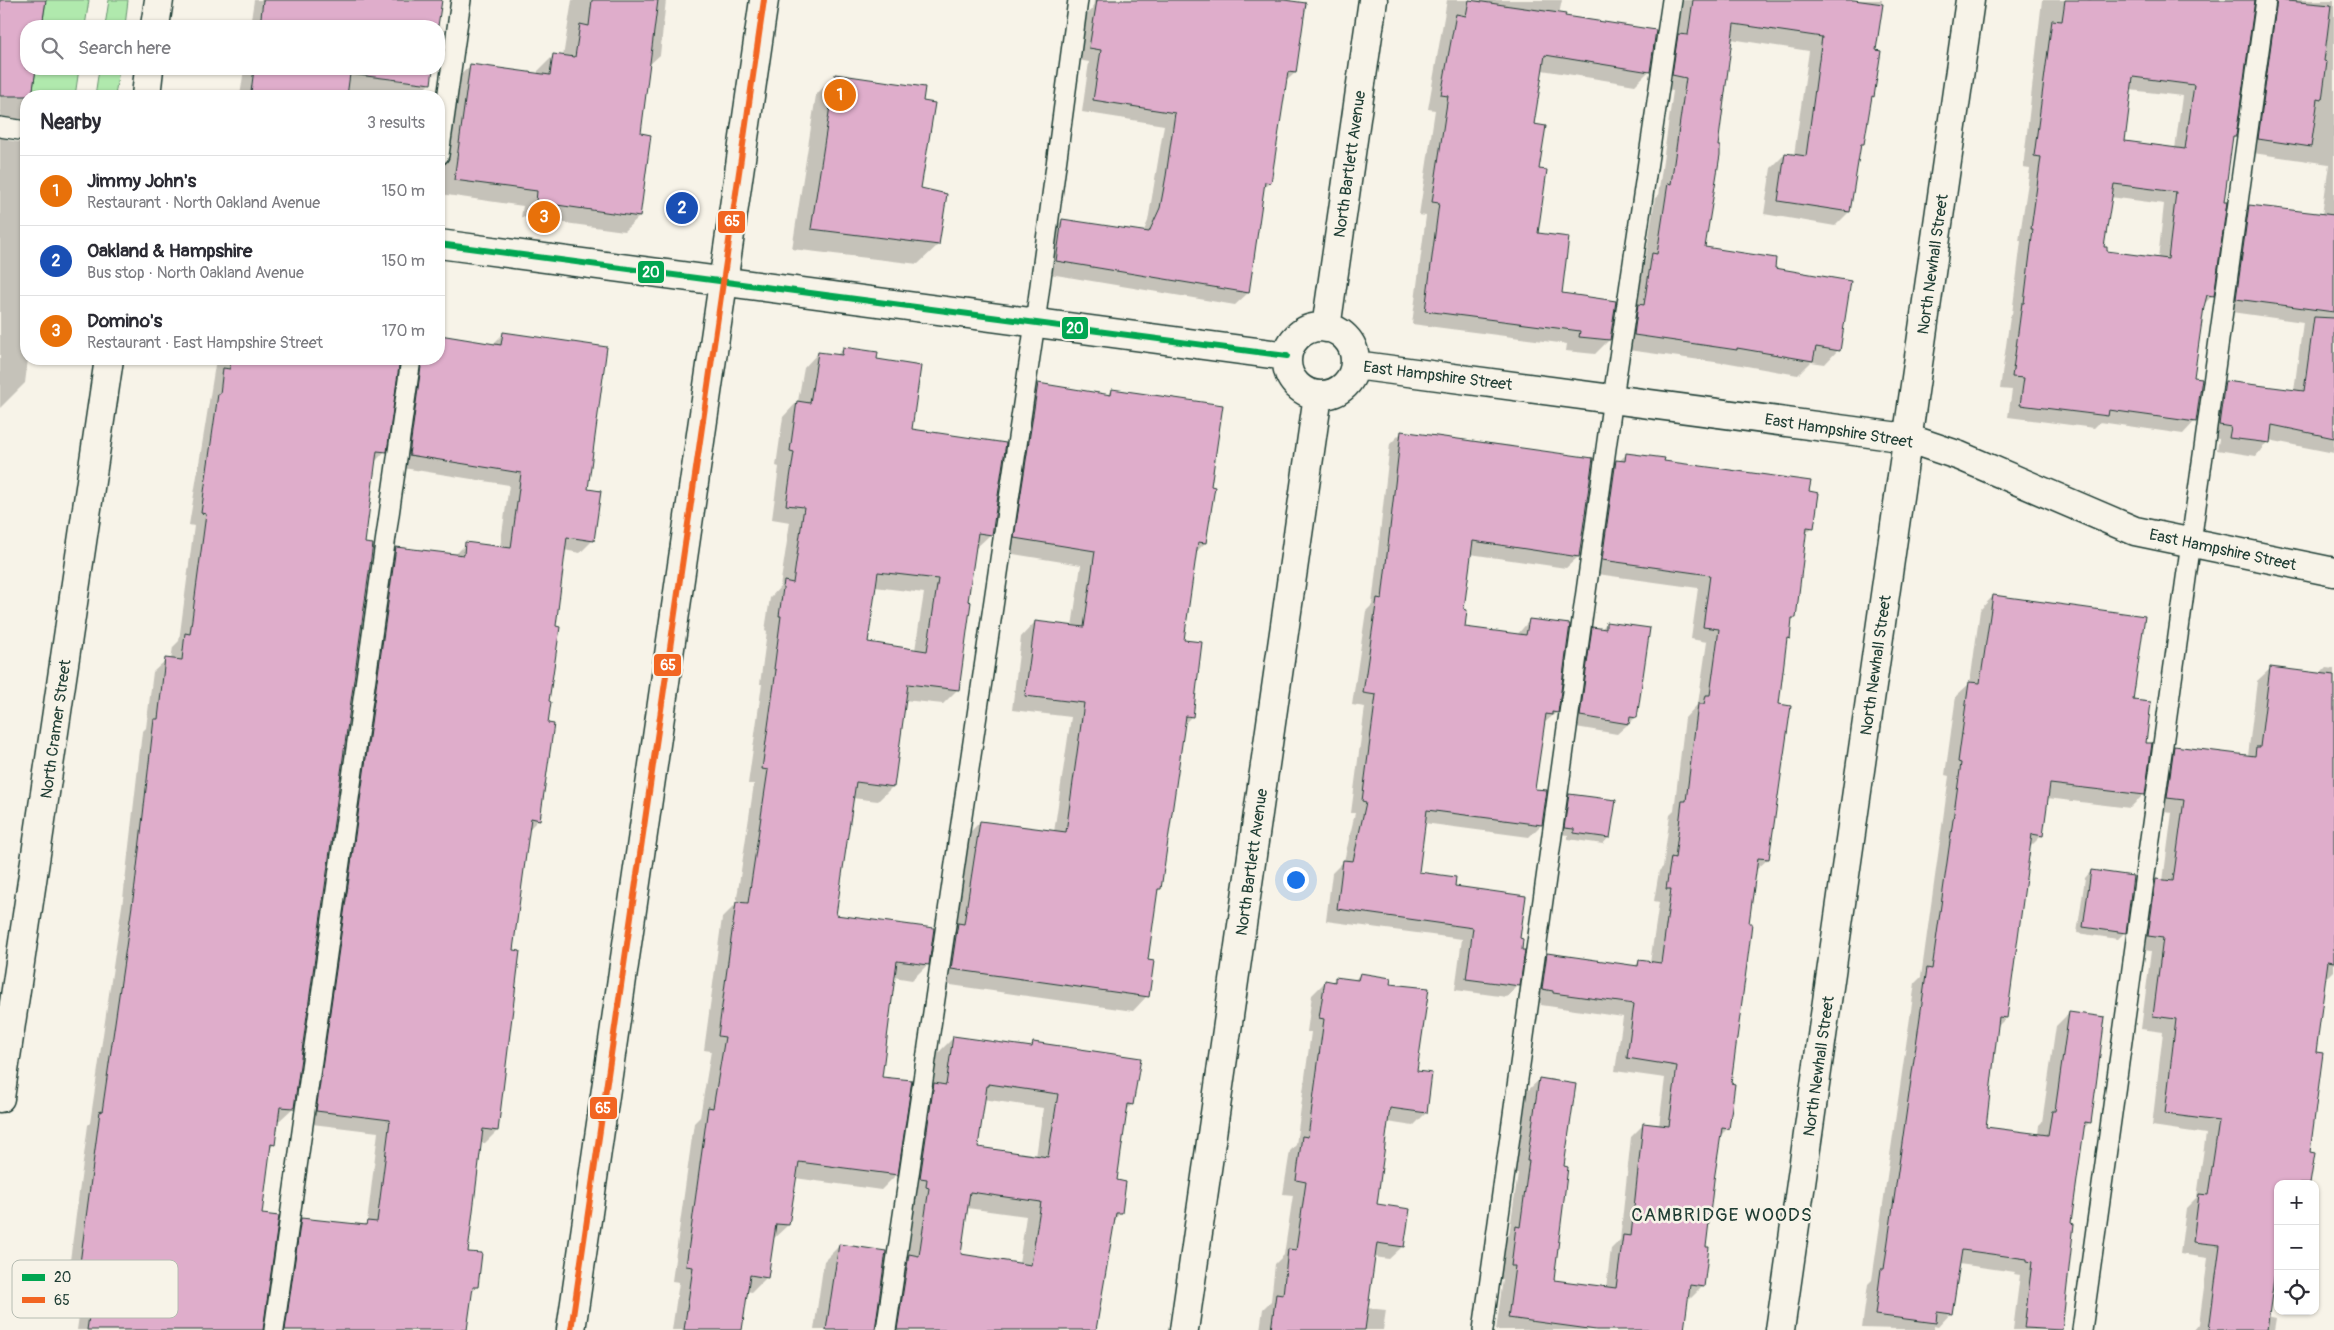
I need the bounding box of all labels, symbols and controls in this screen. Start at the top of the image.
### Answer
search box [20,20,445,75]
icon: search [38,34,66,62]
text: Search here [78,36,171,60]
pin: 1 [824,76,856,114]
street label: North Bartlett Avenue [1330,89,1370,239]
text: Nearby [40,109,101,136]
text: 3 results [367,113,425,133]
text: Jimmy John's [87,169,196,193]
text: 1 [53,181,59,201]
text: 150 m [381,181,425,201]
pin: 2 [666,189,698,227]
street label: North Newhall Street [1913,192,1953,336]
text: Restaurant · North Oakland Avenue [87,193,320,213]
pin: 3 [528,198,560,236]
line badge: 65 [717,210,746,234]
text: 65 [724,213,740,230]
text: Oakland & Hampshire [87,239,252,263]
text: 2 [52,251,60,271]
text: 150 m [381,251,425,271]
line badge: 20 [637,260,665,284]
text: Bus stop · North Oakland Avenue [87,263,304,283]
text: 20 [642,264,660,281]
text: Domino's [87,309,162,333]
line badge: 20 [1061,316,1089,340]
text: 20 [1066,320,1084,337]
text: 3 [52,321,60,341]
text: 170 m [382,321,425,341]
text: Restaurant · East Hampshire Street [87,333,323,353]
street label: East Hampshire Street [1362,357,1514,395]
street label: East Hampshire Street [1763,409,1915,453]
street label: East Hampshire Street [2147,525,2299,575]
street label: North Newhall Street [1856,593,1896,737]
line badge: 65 [653,653,682,677]
text: 65 [660,657,676,674]
street label: North Cramer Street [36,658,76,800]
street label: North Bartlett Avenue [1232,787,1272,937]
your location [1283,867,1309,893]
street label: North Newhall Street [1799,994,1839,1138]
line badge: 65 [589,1096,618,1120]
text: 65 [595,1100,611,1117]
map controls [2274,1180,2319,1315]
button: + [2274,1180,2319,1225]
district label: CAMBRIDGE WOODS [1631,1203,1813,1227]
button: − [2274,1225,2319,1270]
legend [12,1260,178,1318]
text: 20 [54,1269,71,1286]
button: locate [2274,1270,2319,1315]
text: 65 [54,1292,70,1309]

